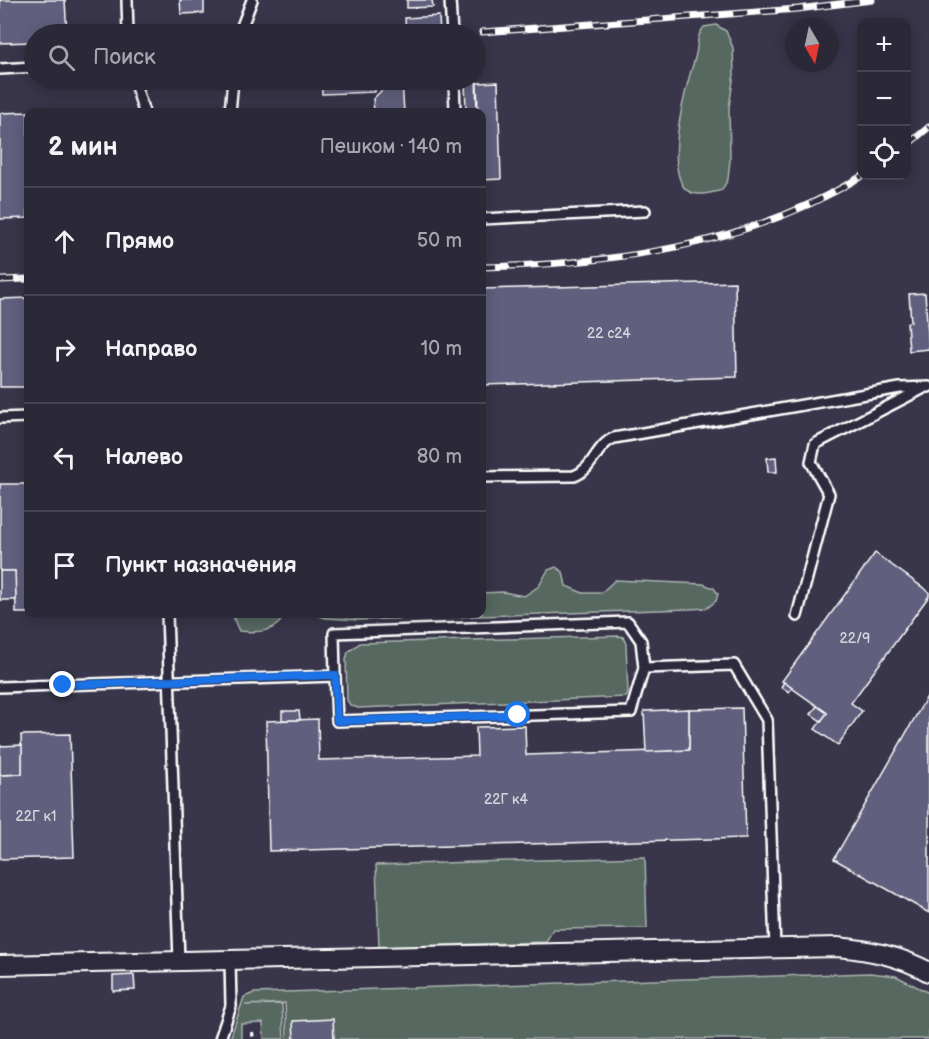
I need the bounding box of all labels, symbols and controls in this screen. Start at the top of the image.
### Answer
north arrow [785,18,839,72]
map controls [857,18,911,180]
button: + [857,18,911,72]
search box [24,24,486,90]
icon: search [45,41,78,74]
text: Поиск [93,44,156,71]
button: − [857,72,911,126]
button: locate [857,126,911,180]
text: 2 мин [48,132,118,163]
text: Пешком · 140 m [320,135,462,159]
icon: ahead [48,225,81,258]
text: Прямо [105,228,174,255]
text: 50 m [417,229,462,253]
house number: 22 с24 [587,325,631,342]
icon: right [48,333,81,366]
text: Направо [105,336,197,363]
text: 10 m [421,337,462,361]
icon: left [48,441,81,474]
text: Налево [105,444,183,471]
text: 80 m [417,445,462,469]
icon: arrive [48,549,81,582]
text: Пункт назначения [105,552,297,579]
house number: 22/9 [840,630,870,647]
route end [49,671,75,697]
route start [504,701,530,727]
house number: 22Г к4 [484,791,528,808]
house number: 22Г к1 [16,808,56,825]

